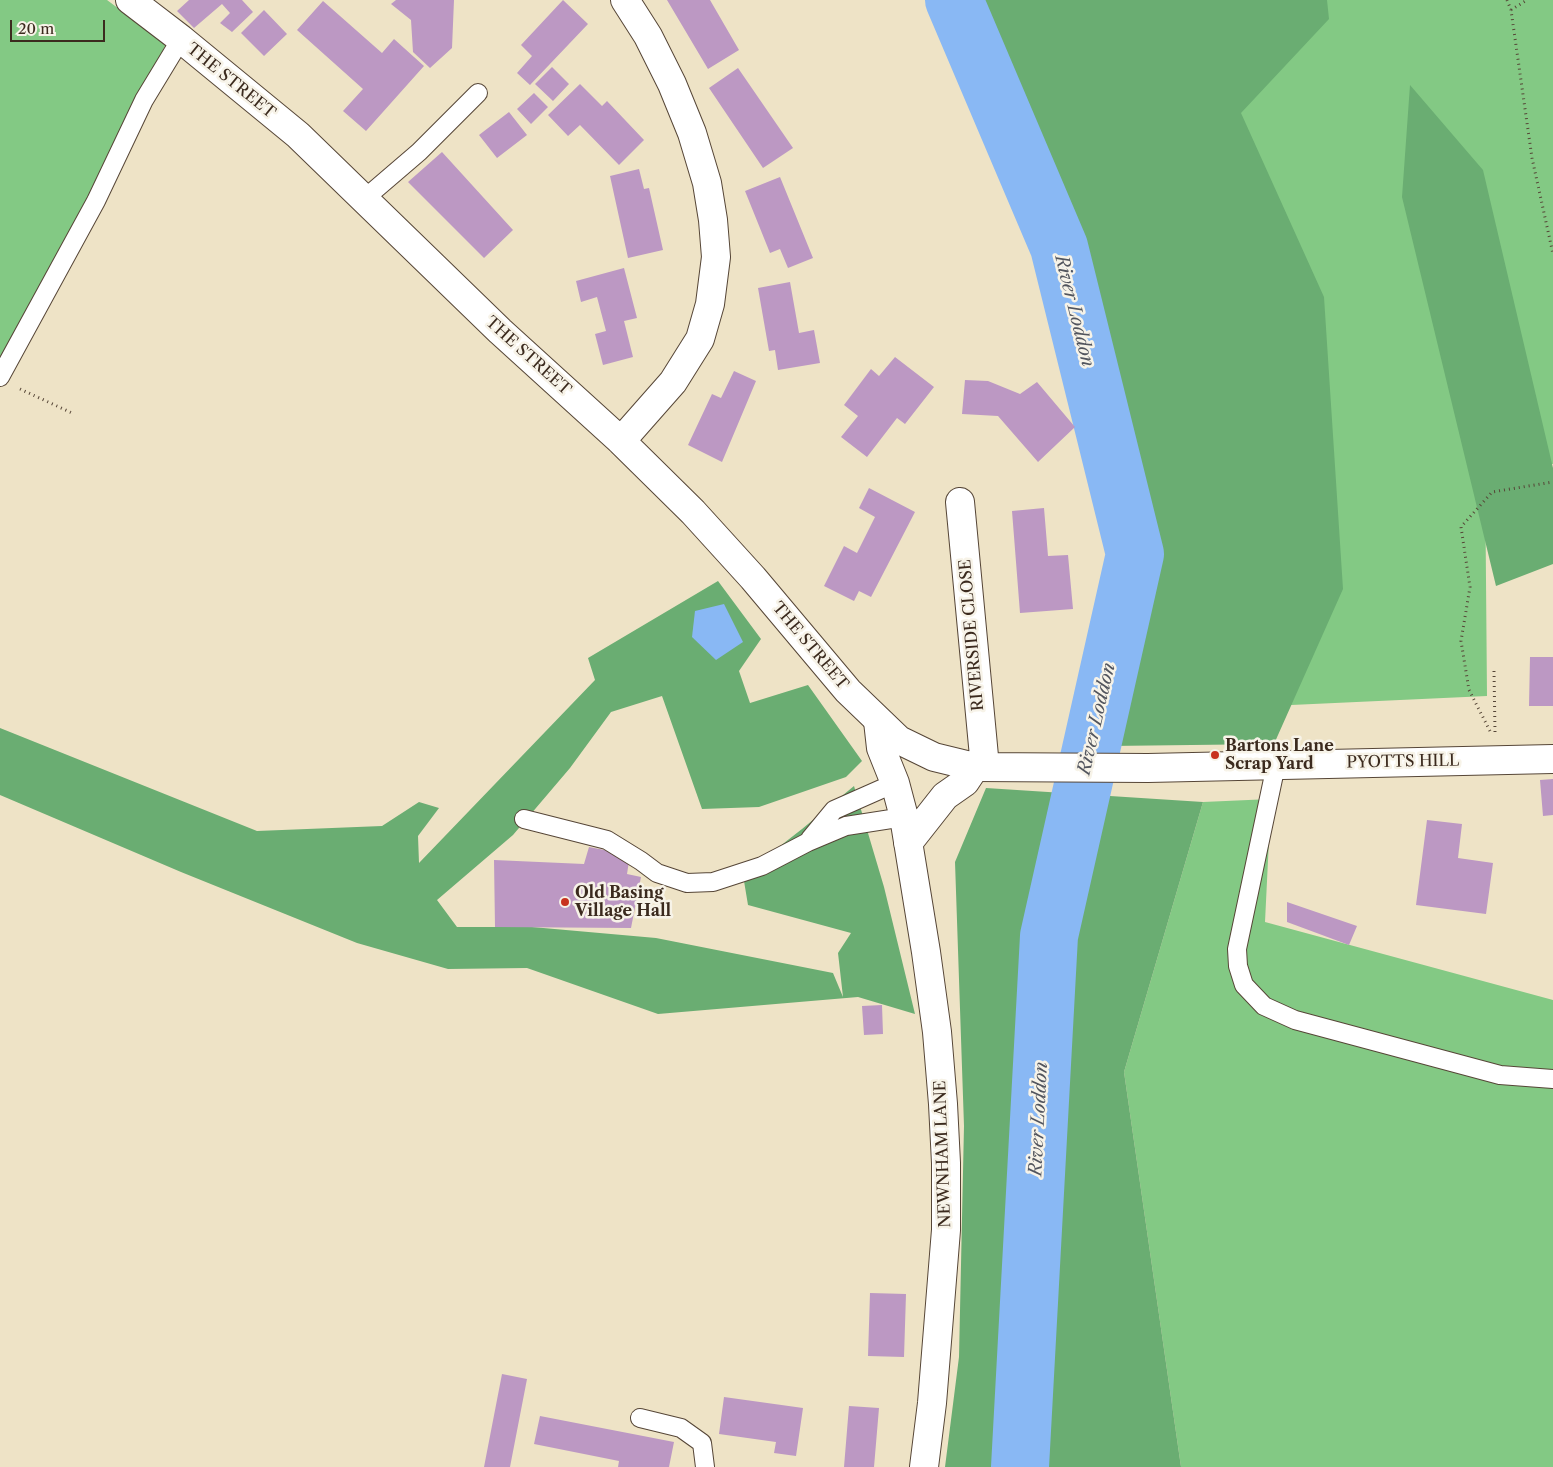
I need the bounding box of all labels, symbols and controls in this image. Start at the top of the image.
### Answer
scale bar [12,10,108,42]
text: 20 m [18,19,54,38]
street label: THE STREET [183,39,279,123]
water label: River Loddon [1050,253,1098,369]
street label: THE STREET [481,313,575,399]
street label: RIVERSIDE CLOSE [956,558,988,712]
street label: THE STREET [768,598,852,694]
water label: River Loddon [1074,661,1120,777]
place label: Bartons Lane Scrap Yard [1225,736,1334,774]
marker: Bartons Lane Scrap Yard [1209,749,1221,761]
street label: PYOTTS HILL [1346,751,1460,773]
place label: Old Basing Village Hall [575,883,671,921]
marker: Old Basing Village Hall [559,896,571,908]
water label: River Loddon [1025,1061,1053,1177]
street label: NEWNHAM LANE [931,1080,955,1228]

